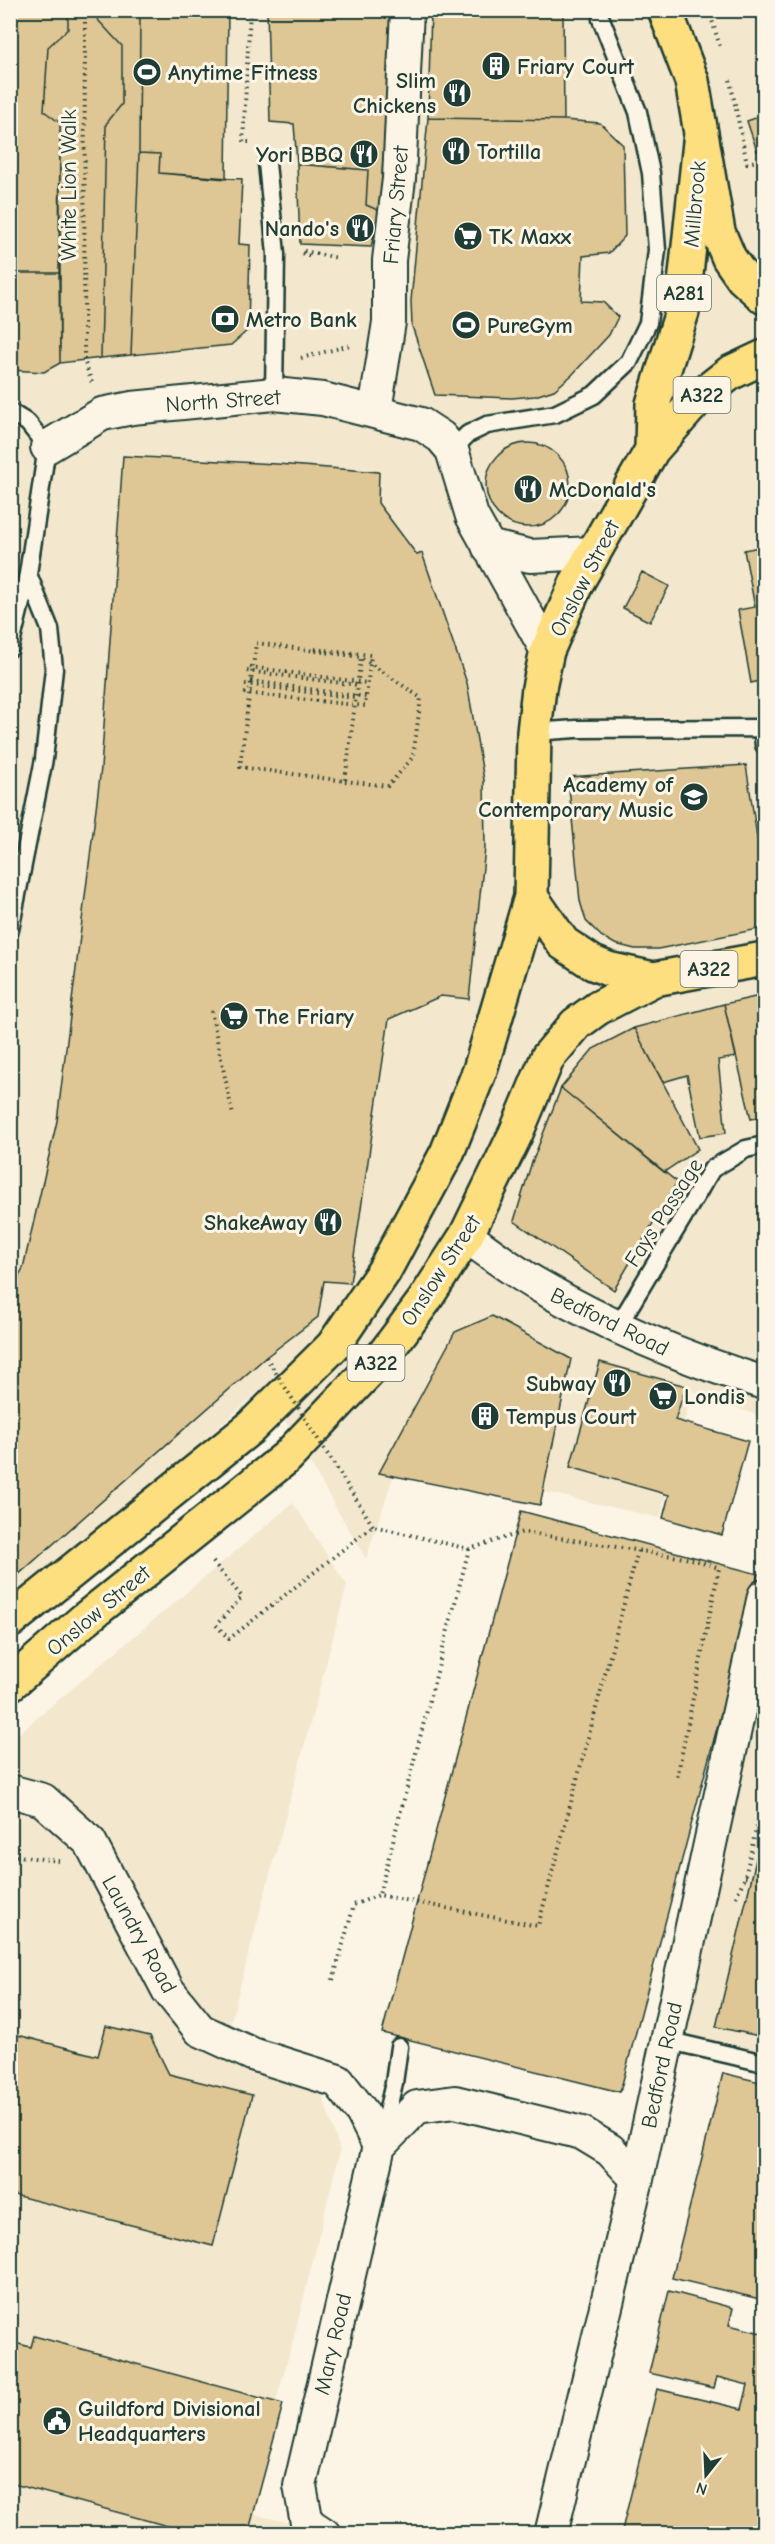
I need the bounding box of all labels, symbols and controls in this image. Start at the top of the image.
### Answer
building icon: Friary Court [480,50,512,82]
place label: Friary Court [517,54,635,80]
sports icon: Anytime Fitness [131,56,163,88]
place label: Anytime Fitness [168,60,318,86]
place label: Slim Chickens [353,68,436,119]
restaurant icon: Slim Chickens [441,77,473,109]
street label: White Lion Walk [56,109,82,261]
restaurant icon: Tortilla [440,135,472,167]
restaurant icon: Yori BBQ [348,138,380,170]
place label: Tortilla [477,139,541,165]
place label: Yori BBQ [256,142,343,168]
street label: Friary Street [378,144,414,265]
street label: Millbrook [678,159,712,249]
restaurant icon: Nando's [344,212,376,244]
place label: Nando's [265,216,339,242]
supermarket icon: TK Maxx [452,220,484,252]
place label: TK Maxx [489,224,571,250]
road number: A281 [657,275,711,311]
bank icon: Metro Bank [209,303,241,335]
place label: Metro Bank [246,307,357,333]
sports icon: PureGym [450,309,482,341]
place label: PureGym [487,313,573,339]
road number: A322 [674,377,730,413]
street label: North Street [165,384,282,418]
restaurant icon: McDonald's [512,473,544,505]
place label: McDonald's [549,477,656,503]
street label: Onslow Street [544,515,626,641]
place label: Academy of Contemporary Music [478,772,674,823]
school or university icon: Academy of Contemporary Music [678,781,710,813]
road number: A322 [680,951,738,987]
supermarket icon: The Friary [218,1000,250,1032]
place label: The Friary [255,1004,355,1030]
street label: Fays Passage [619,1153,709,1272]
restaurant icon: ShakeAway [312,1206,344,1238]
street label: Onslow Street [395,1209,487,1331]
place label: ShakeAway [204,1210,308,1236]
street label: Bedford Road [546,1282,673,1362]
road number: A322 [348,1345,404,1381]
restaurant icon: Subway [601,1367,633,1399]
place label: Subway [526,1371,597,1397]
supermarket icon: Londis [647,1380,679,1412]
place label: Londis [684,1384,745,1410]
building icon: Tempus Court [469,1400,501,1432]
place label: Tempus Court [506,1404,637,1430]
street label: Onslow Street [42,1559,156,1662]
street label: Laundry Road [96,1871,182,1998]
street label: Bedford Road [636,2000,688,2131]
street label: Mary Road [309,2291,357,2397]
place label: Guildford Divisional Headquarters [78,2396,261,2447]
public building icon: Guildford Divisional Headquarters [41,2405,73,2437]
north arrow [676,2445,736,2505]
text: N [694,2478,709,2498]

